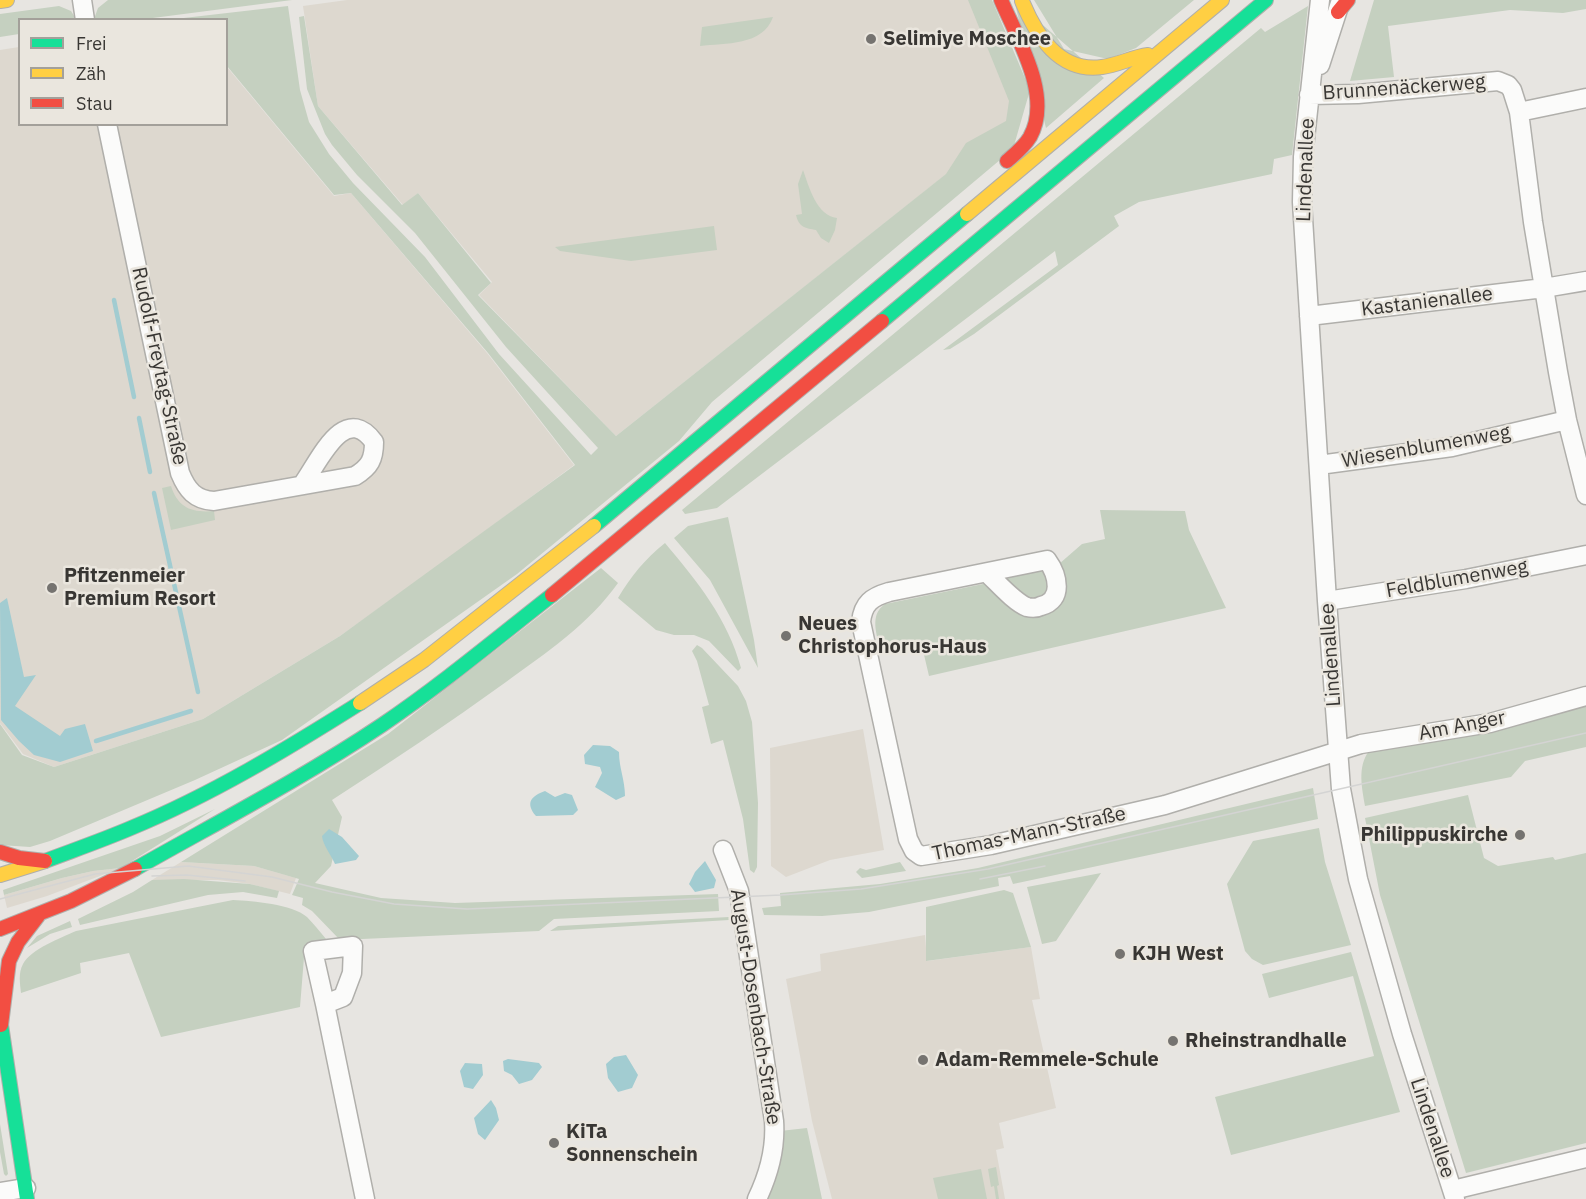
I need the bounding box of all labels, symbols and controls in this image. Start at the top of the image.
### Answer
legend [18,18,228,126]
place label: Selimiye Moschee [883,27,1051,51]
text: Frei [76,32,107,55]
marker: Selimiye Moschee [864,32,878,46]
text: Zäh [76,62,106,85]
street label: Brunnenäckerweg [1322,70,1486,106]
text: Stau [76,92,113,115]
street label: Lindenallee [1292,118,1320,222]
street label: Rudolf-Freytag-Straße [126,265,192,467]
street label: Kastanienallee [1360,282,1494,322]
street label: Wiesenblumenweg [1340,420,1512,474]
street label: Feldblumenweg [1384,555,1530,603]
place label: Pfitzenmeier Premium Resort [64,564,216,611]
marker: Pfitzenmeier Premium Resort [45,581,59,595]
street label: Lindenallee [1315,602,1347,708]
place label: Neues Christophorus-Haus [798,612,987,659]
marker: Neues Christophorus-Haus [779,629,793,643]
street label: Am Anger [1417,706,1507,746]
street label: Thomas-Mann-Straße [930,802,1128,866]
place label: Philippuskirche [1360,823,1508,847]
marker: Philippuskirche [1513,828,1527,842]
street label: August-Dosenbach-Straße [724,887,786,1127]
place label: KJH West [1132,942,1224,966]
marker: KJH West [1113,947,1127,961]
place label: Rheinstrandhalle [1185,1029,1347,1053]
marker: Rheinstrandhalle [1166,1034,1180,1048]
place label: Adam-Remmele-Schule [935,1048,1159,1072]
marker: Adam-Remmele-Schule [916,1053,930,1067]
street label: Lindenallee [1405,1075,1459,1181]
place label: KiTa Sonnenschein [566,1120,698,1167]
marker: KiTa Sonnenschein [547,1136,561,1150]

